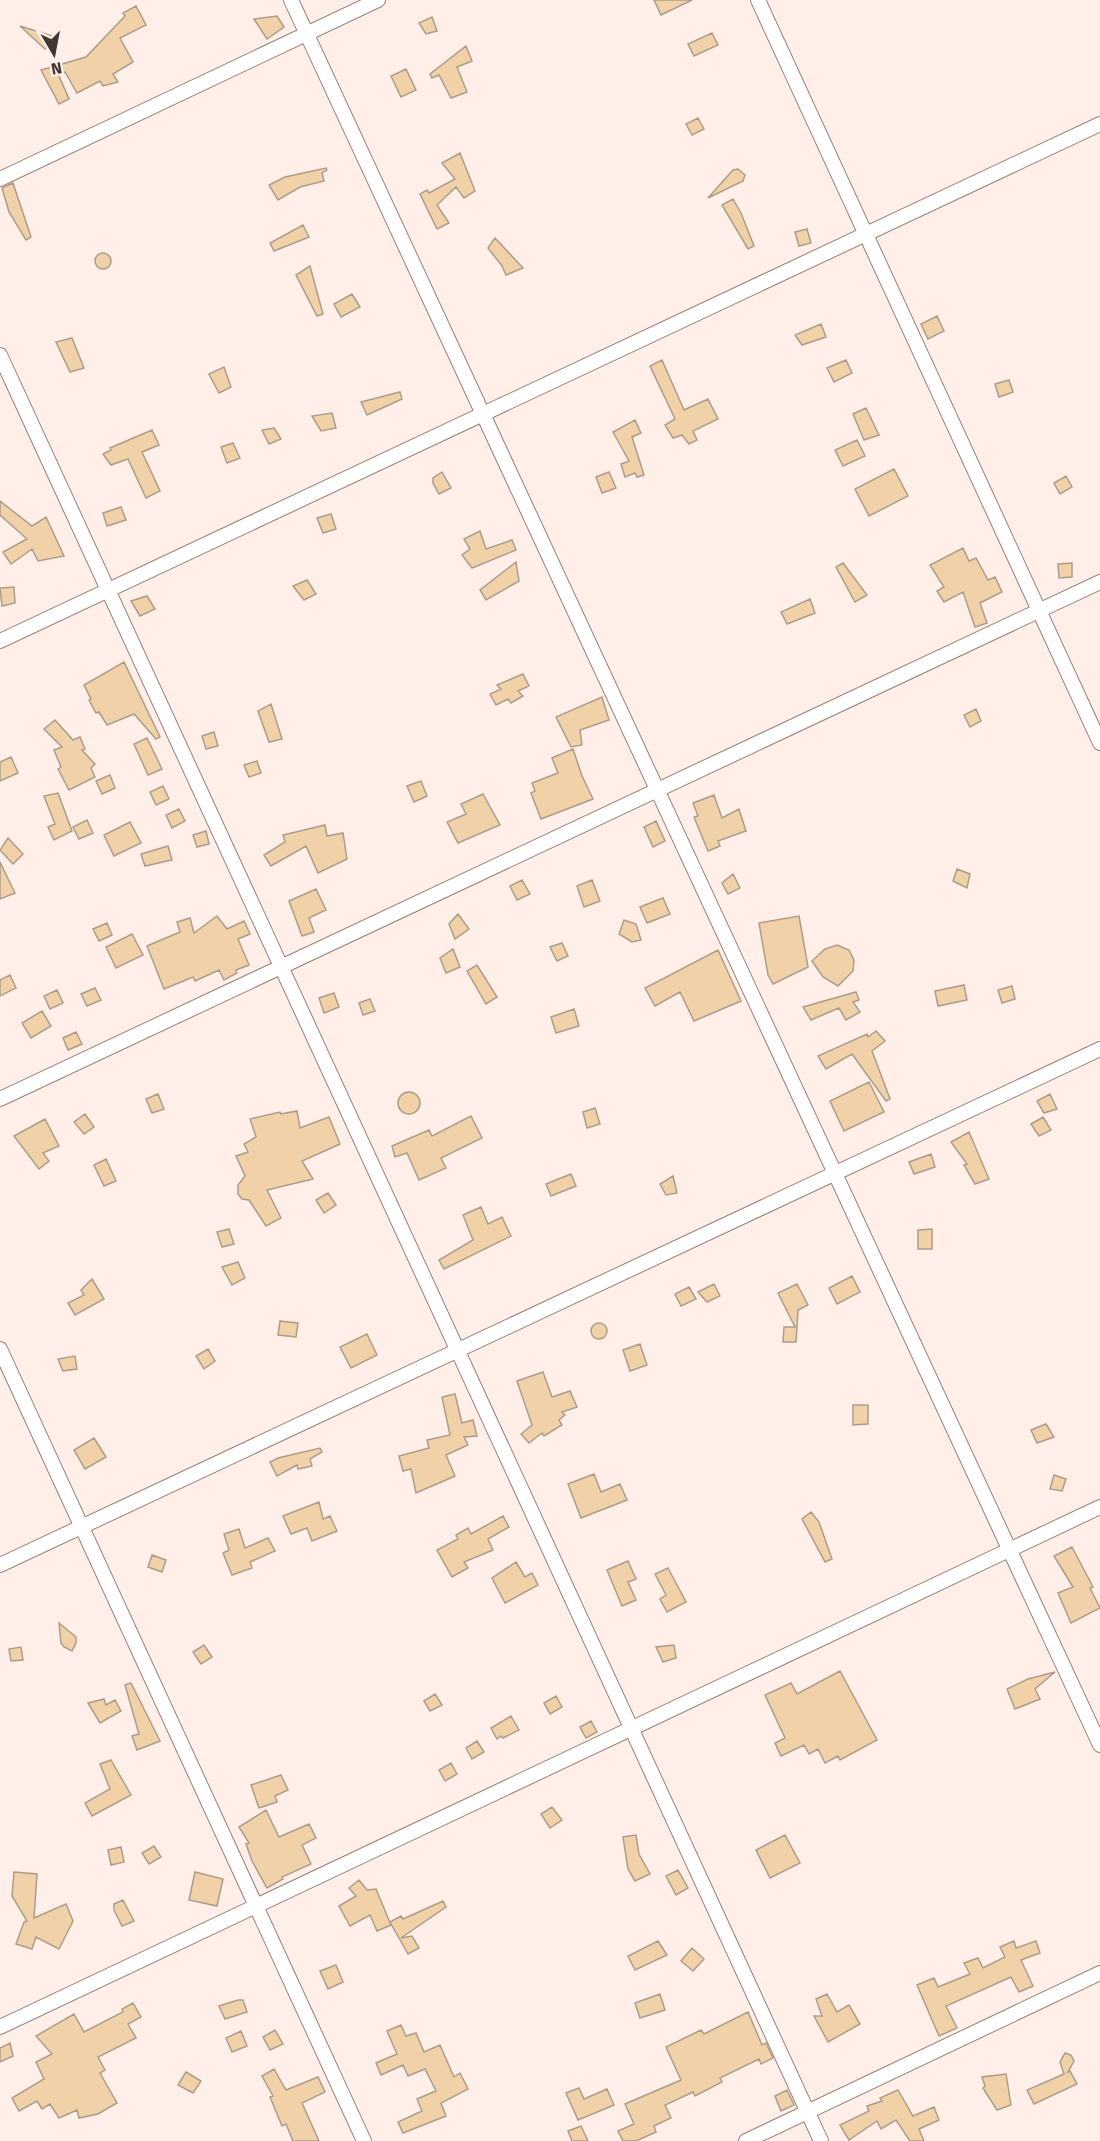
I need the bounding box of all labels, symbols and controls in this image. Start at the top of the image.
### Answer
north arrow [24,24,84,84]
text: N [50,58,63,79]

